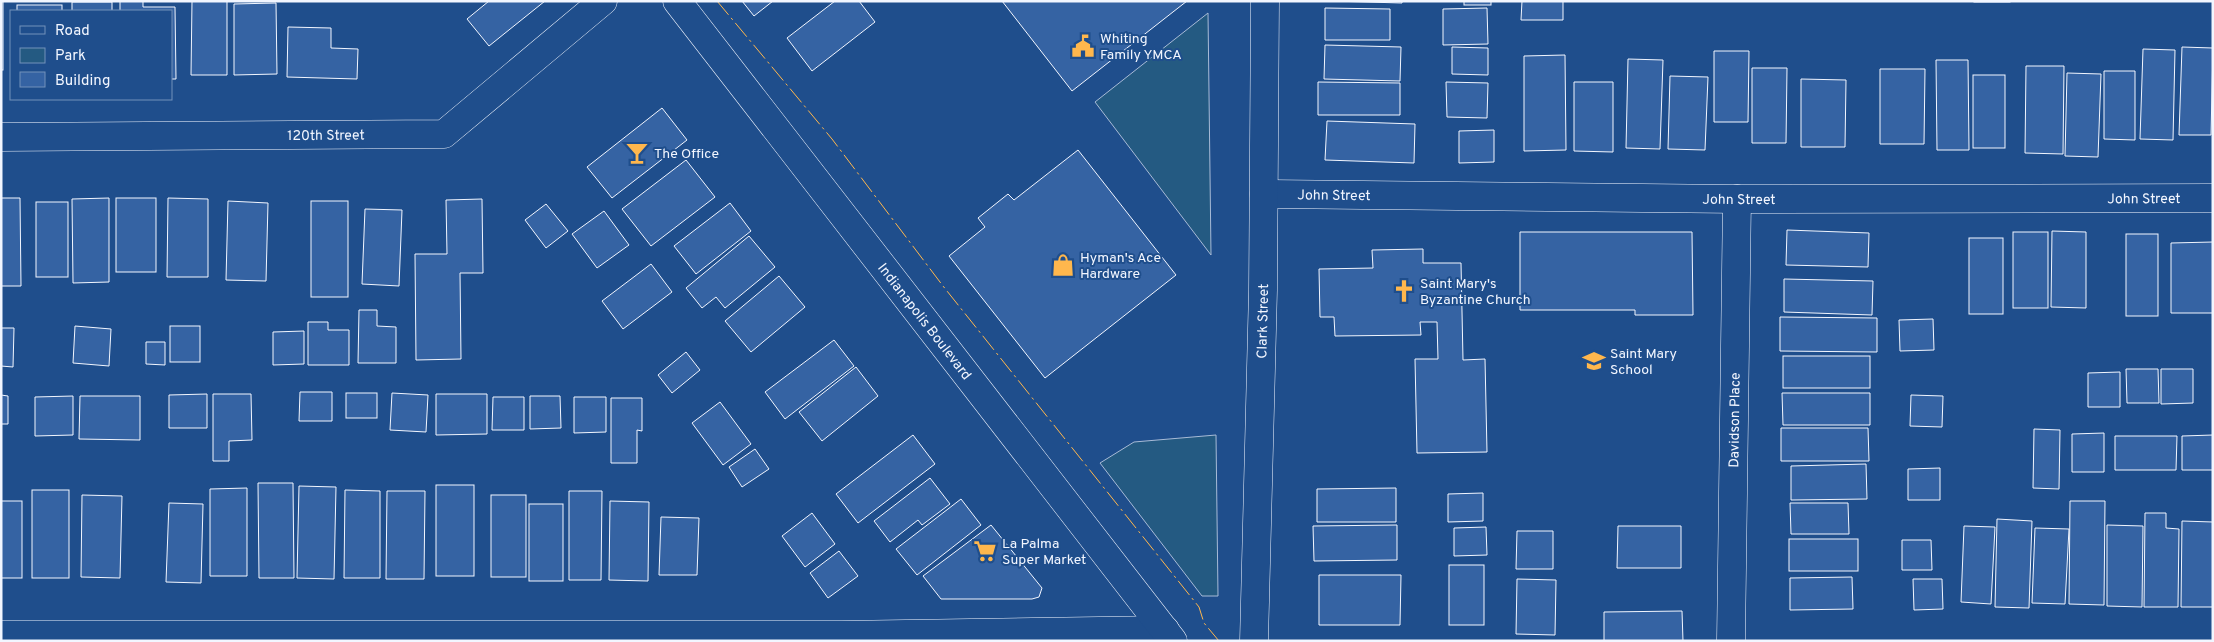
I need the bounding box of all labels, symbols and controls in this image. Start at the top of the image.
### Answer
legend [10,10,172,100]
text: Road [55,22,90,41]
place label: Whiting Family YMCA [1100,31,1182,64]
public building icon: Whiting Family YMCA [1070,33,1096,59]
text: Park [55,47,86,66]
text: Building [55,72,110,91]
street label: 120th Street [287,128,365,145]
bar icon: The Office [624,140,650,166]
place label: The Office [654,146,719,163]
street label: John Street [1297,187,1371,205]
street label: John Street [2107,191,2181,208]
street label: John Street [1702,192,1776,209]
place label: Hyman's Ace Hardware [1080,250,1161,283]
shop icon: Hyman's Ace Hardware [1050,252,1076,278]
street label: Indianapolis Boulevard [873,260,974,384]
place label: Saint Mary's Byzantine Church [1420,276,1531,309]
church icon: Saint Mary's Byzantine Church [1391,278,1417,304]
street label: Clark Street [1254,284,1273,359]
place label: Saint Mary School [1610,346,1677,379]
school or university icon: Saint Mary School [1581,348,1607,374]
street label: Davidson Place [1726,372,1745,468]
place label: La Palma Super Market [1002,536,1086,569]
supermarket icon: La Palma Super Market [972,538,998,564]

